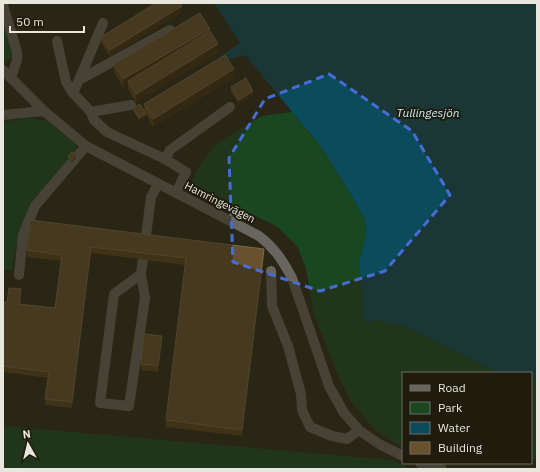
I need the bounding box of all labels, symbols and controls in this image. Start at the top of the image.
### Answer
scale bar [10,8,84,34]
text: 50 m [16,14,44,29]
water label: Tullingesjön [396,105,460,120]
street label: Hamringevägen [182,178,258,226]
legend [402,372,532,464]
text: Road [438,380,466,395]
text: Park [438,400,463,415]
text: Water [438,420,471,435]
north arrow [8,424,48,464]
text: N [22,427,32,442]
text: Building [438,440,483,455]

